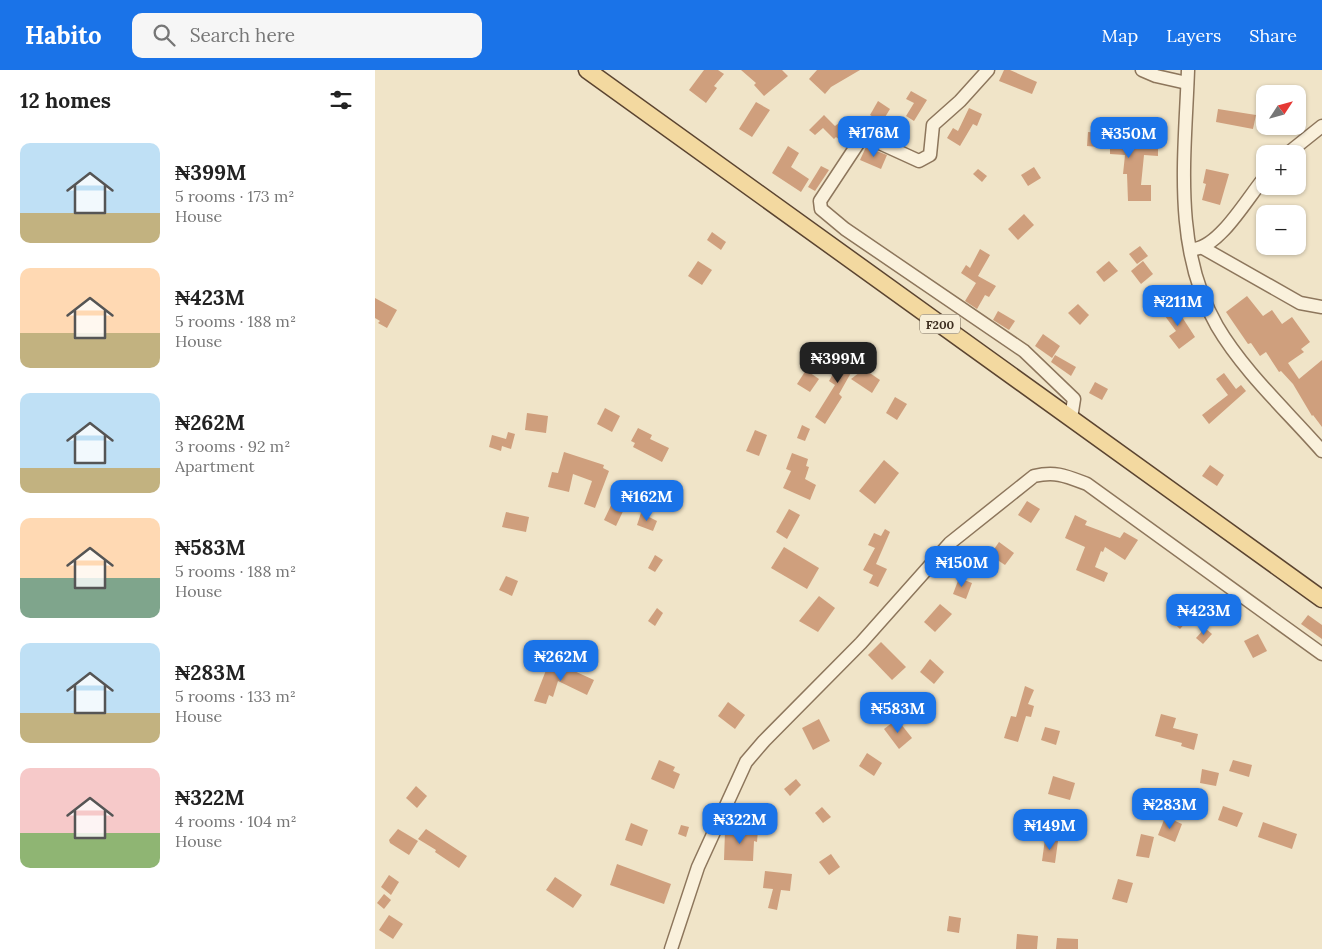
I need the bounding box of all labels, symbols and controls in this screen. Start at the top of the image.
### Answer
search box [132,13,482,58]
text: Habito [25,20,102,51]
icon: search [150,21,178,49]
text: Search here [190,23,295,47]
text: Map [1102,24,1138,47]
text: Layers [1166,24,1221,47]
text: Share [1249,24,1297,47]
north arrow [1256,85,1306,135]
map controls [1256,85,1306,255]
icon: filters [327,86,355,114]
text: 12 homes [20,87,111,114]
pin: ₦176M [839,116,909,158]
pin: ₦350M [1094,116,1164,159]
text: ₦176M [849,122,899,142]
text: ₦350M [1102,123,1156,143]
button: + [1256,145,1306,195]
text: ₦399M [175,159,247,186]
icon: home [60,163,120,223]
text: 5 rooms · 173 m² [175,186,294,206]
button: − [1256,205,1306,255]
text: House [175,206,222,226]
text: ₦423M [175,284,245,311]
pin: ₦211M [1143,284,1213,327]
icon: home [60,288,120,348]
text: ₦211M [1154,291,1202,311]
text: 5 rooms · 188 m² [175,311,296,331]
road number: F200 [920,314,960,334]
text: House [175,331,222,351]
pin: ₦399M [803,342,873,384]
text: ₦399M [811,348,865,368]
text: ₦262M [175,409,245,436]
icon: home [60,413,120,473]
text: 3 rooms · 92 m² [175,436,290,456]
text: Apartment [175,456,255,476]
pin: ₦162M [612,480,682,522]
text: ₦162M [621,486,673,506]
text: ₦583M [175,534,246,561]
icon: home [60,538,120,598]
pin: ₦150M [927,546,997,588]
text: ₦150M [936,552,988,572]
text: 5 rooms · 188 m² [175,561,296,581]
text: House [175,581,222,601]
pin: ₦423M [1169,594,1239,636]
text: ₦423M [1177,600,1231,620]
pin: ₦262M [526,640,596,682]
text: ₦262M [534,646,588,666]
text: ₦283M [175,659,246,686]
icon: home [60,663,120,723]
text: 5 rooms · 133 m² [175,686,296,706]
pin: ₦583M [863,692,933,734]
text: ₦583M [871,698,925,718]
text: House [175,706,222,726]
text: ₦322M [175,784,245,811]
icon: home [60,788,120,848]
pin: ₦283M [1135,788,1205,830]
text: ₦283M [1143,794,1197,814]
pin: ₦322M [705,802,775,845]
pin: ₦149M [1015,808,1085,851]
text: ₦322M [713,809,767,829]
text: 4 rooms · 104 m² [175,811,297,831]
text: ₦149M [1024,815,1076,835]
text: House [175,831,222,851]

